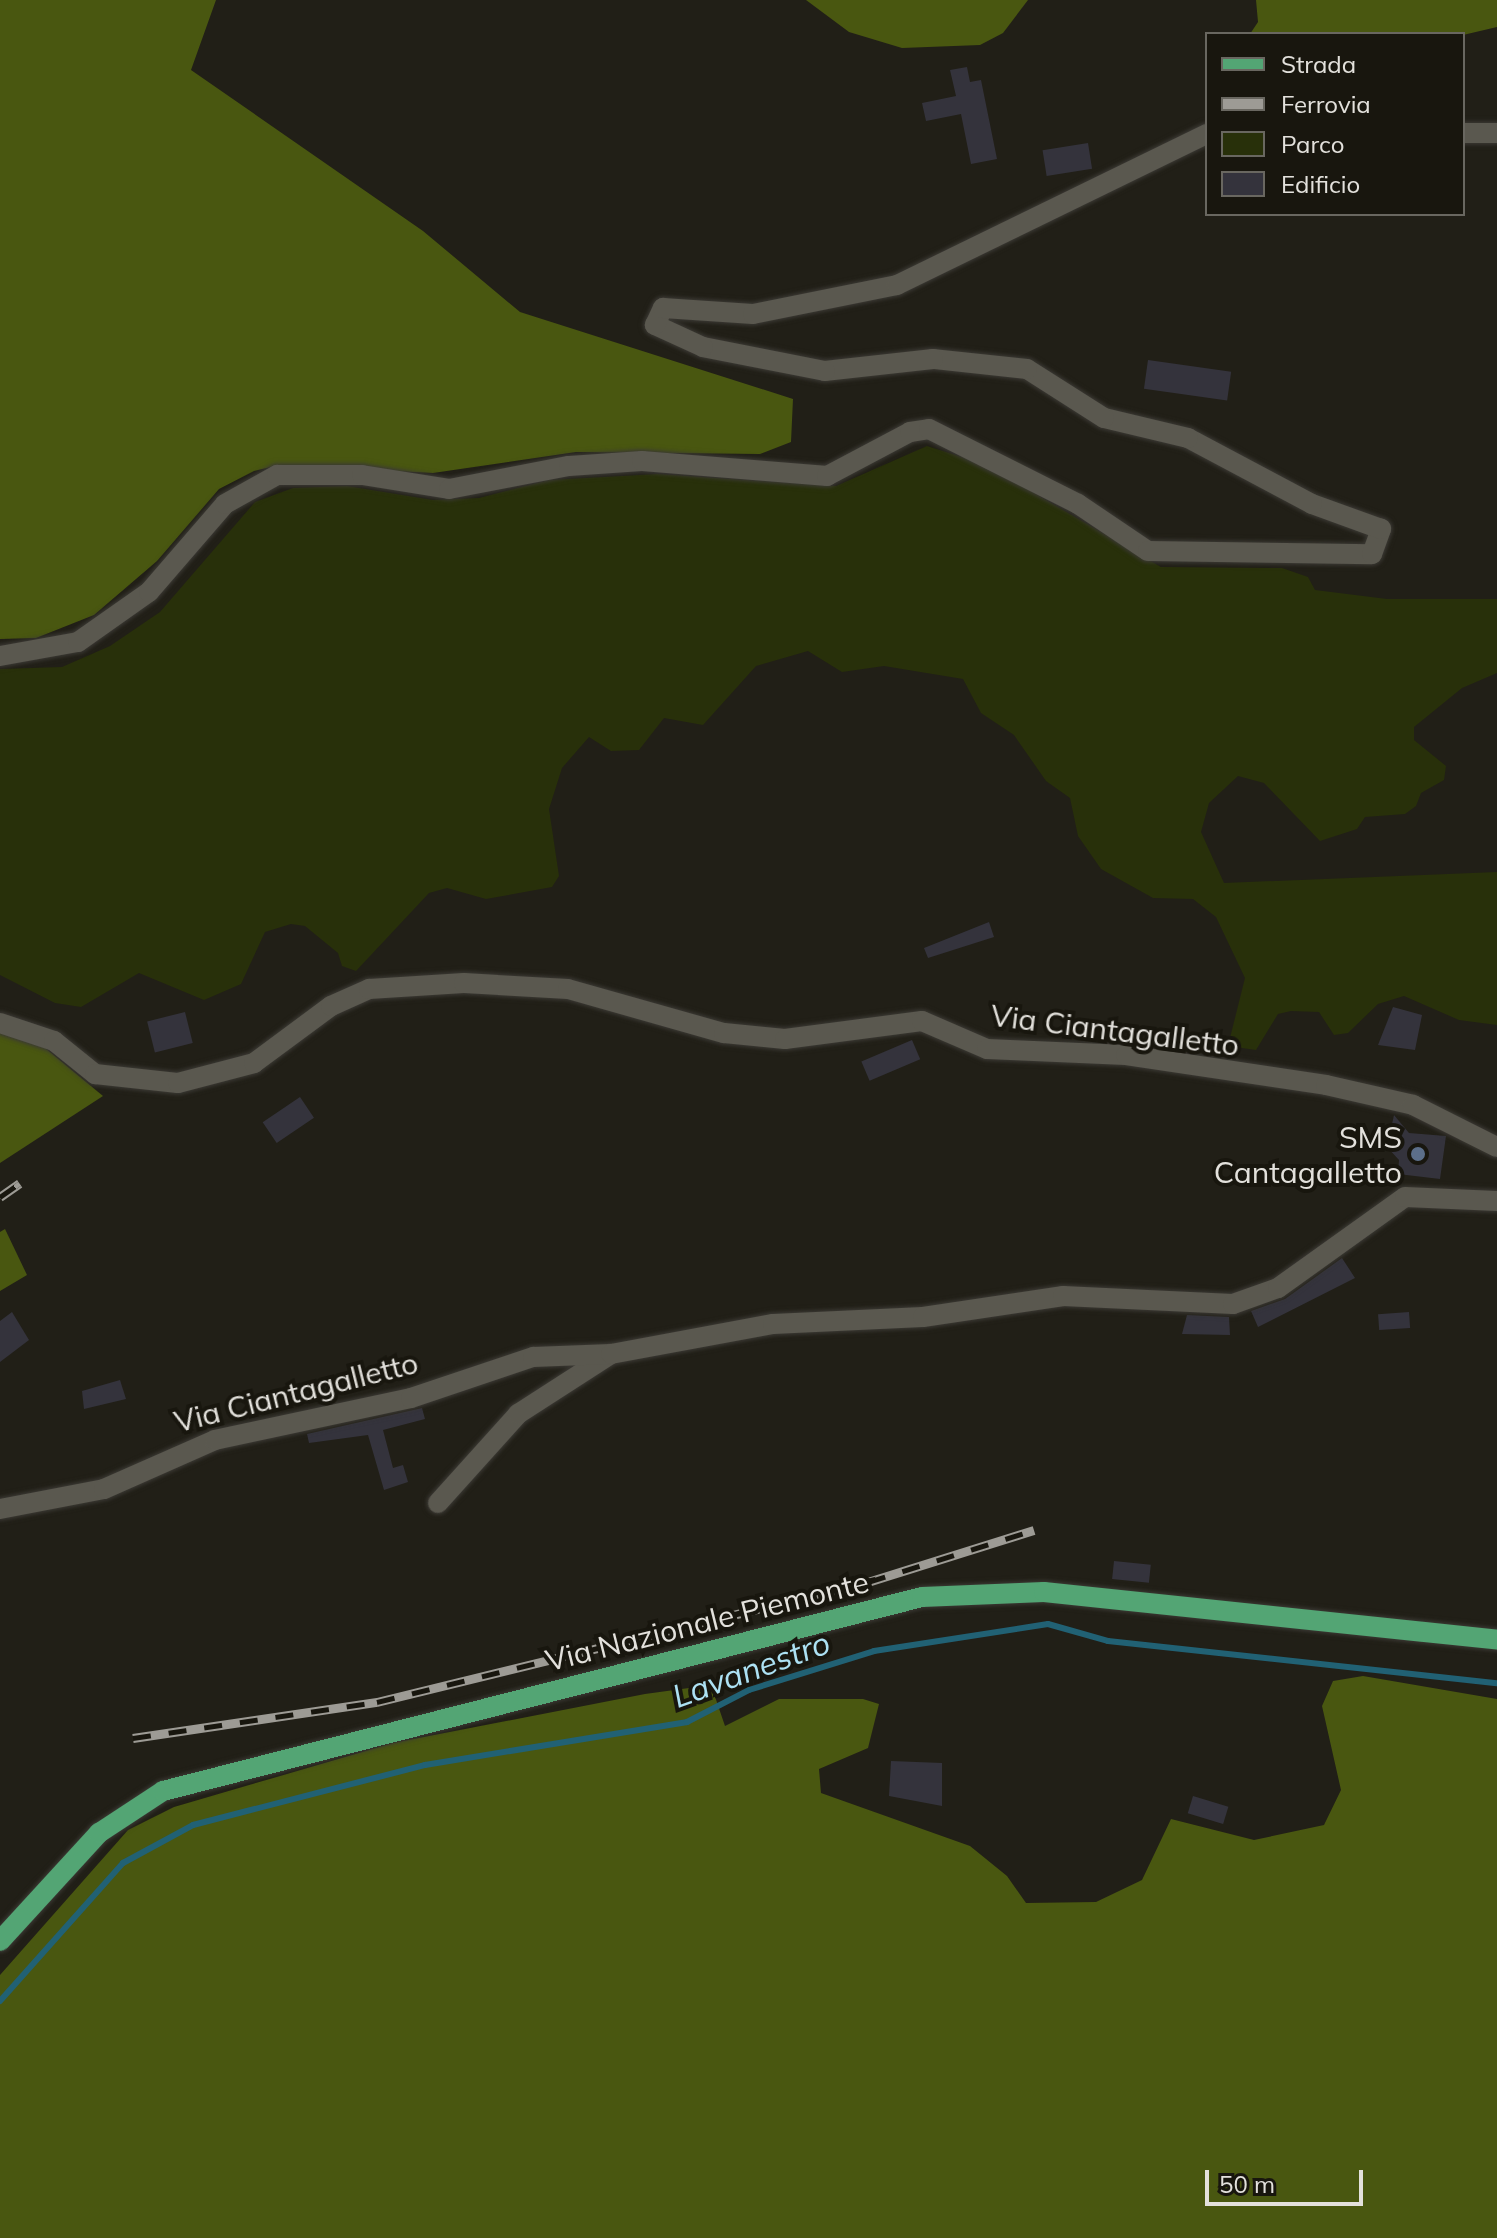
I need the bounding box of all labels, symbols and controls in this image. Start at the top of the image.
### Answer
legend [1205,32,1465,216]
text: Strada [1281,49,1356,79]
text: Ferrovia [1281,89,1371,119]
text: Parco [1281,129,1344,159]
text: Edificio [1281,169,1360,199]
street label: Via Ciantagalletto [989,997,1241,1063]
place label: SMS Cantagalletto [1214,1119,1402,1190]
marker: SMS Cantagalletto [1409,1145,1427,1163]
street label: Via Ciantagalletto [170,1344,422,1440]
street label: Via Nazionale Piemonte [542,1563,872,1679]
water label: Lavanestro [667,1623,835,1715]
scale bar [1209,2154,1367,2204]
text: 50 m [1219,2169,1275,2199]

